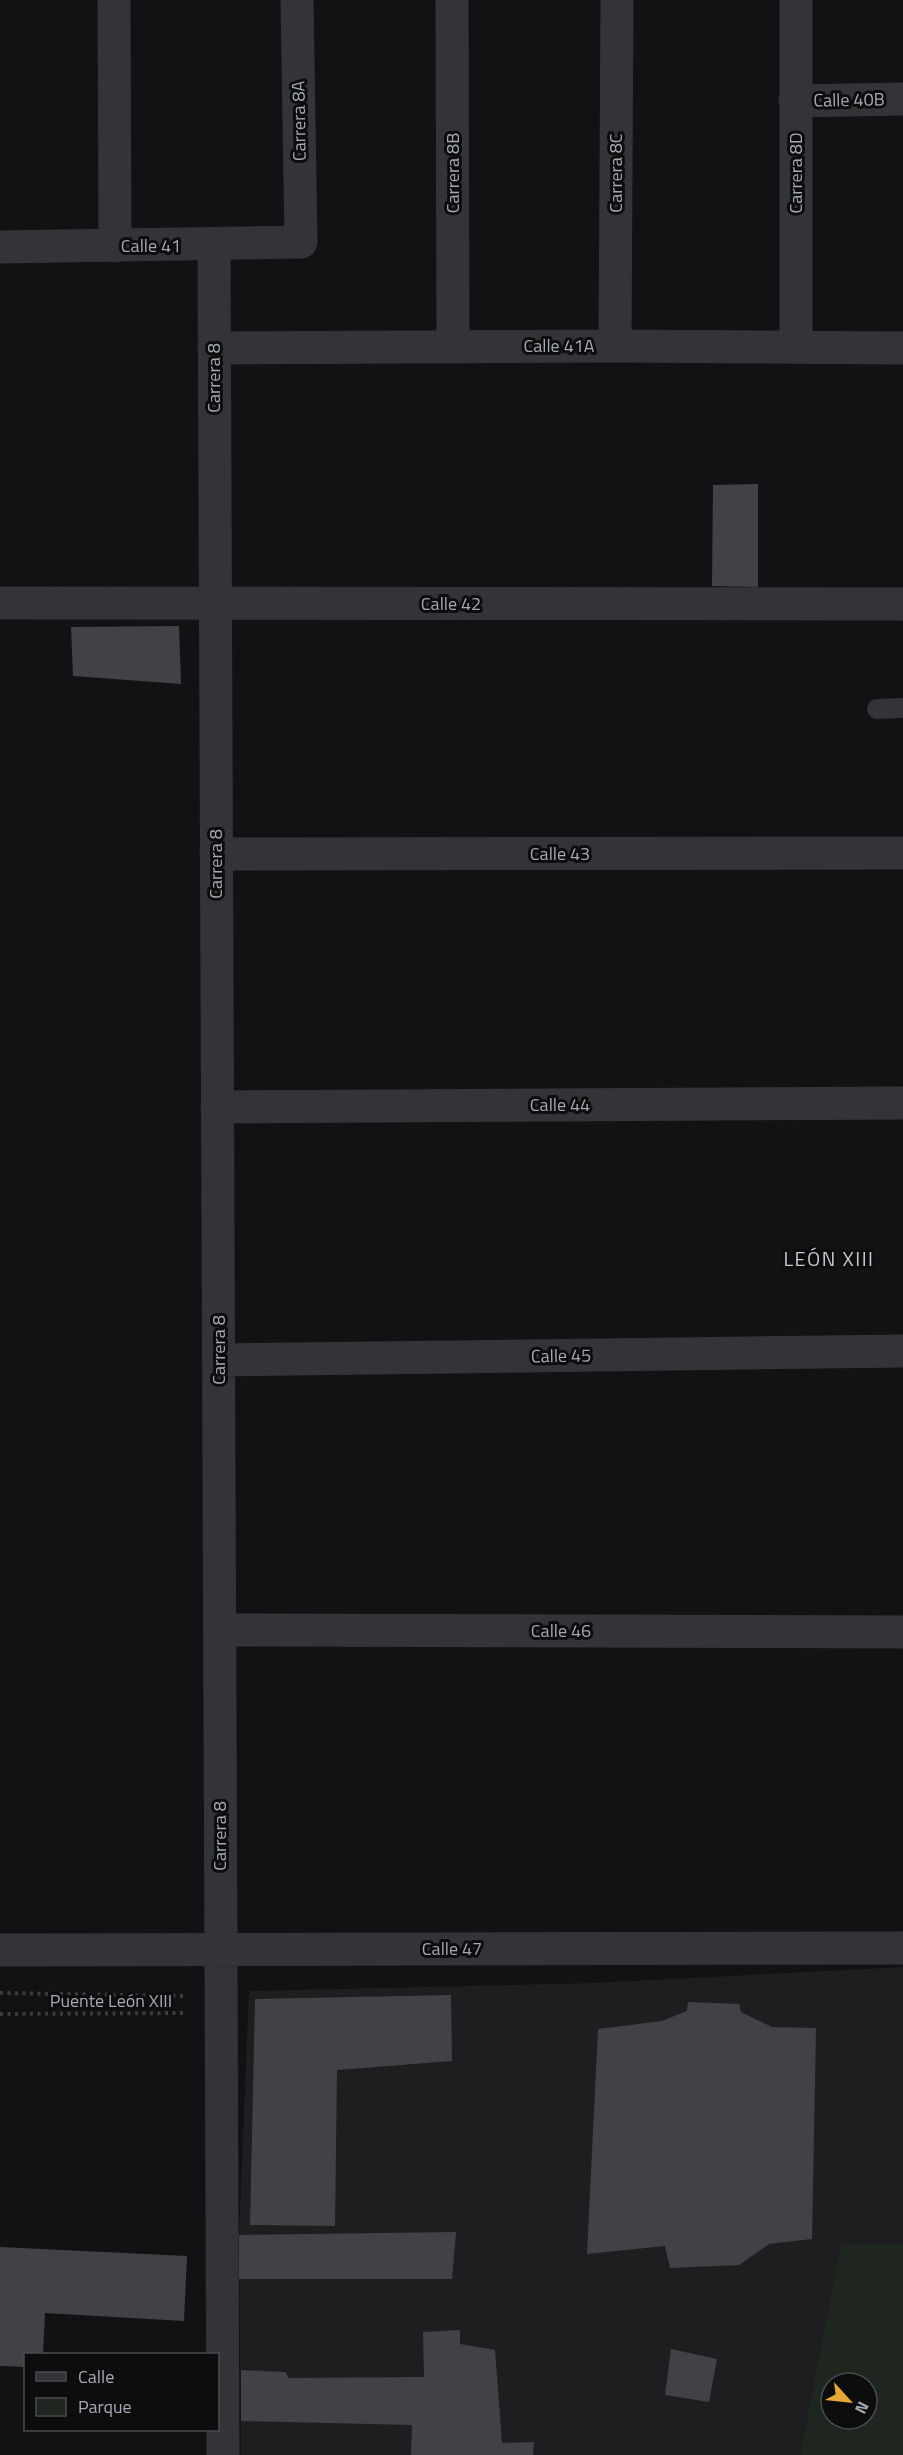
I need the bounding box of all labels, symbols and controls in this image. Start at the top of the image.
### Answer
street label: Carrera 8A [284,80,313,161]
street label: Calle 40B [813,85,885,114]
street label: Carrera 8D [782,132,809,214]
street label: Carrera 8B [439,133,466,213]
street label: Carrera 8C [602,133,629,213]
street label: Calle 41 [121,232,181,259]
street label: Calle 41A [523,332,595,359]
street label: Carrera 8 [200,343,227,413]
street label: Calle 42 [421,590,481,617]
street label: Carrera 8 [202,829,229,899]
street label: Calle 43 [530,840,590,867]
street label: Calle 44 [530,1091,590,1118]
district label: LEÓN XIII [783,1243,875,1274]
street label: Carrera 8 [205,1315,232,1385]
street label: Calle 45 [531,1341,591,1370]
street label: Calle 46 [531,1617,591,1644]
street label: Carrera 8 [206,1801,233,1871]
street label: Calle 47 [422,1935,482,1962]
street label: Puente León XIII [50,1987,172,2014]
legend [24,2353,219,2431]
text: Calle [78,2363,114,2390]
north arrow [819,2371,879,2431]
text: Parque [78,2393,132,2420]
text: N [849,2397,876,2418]

